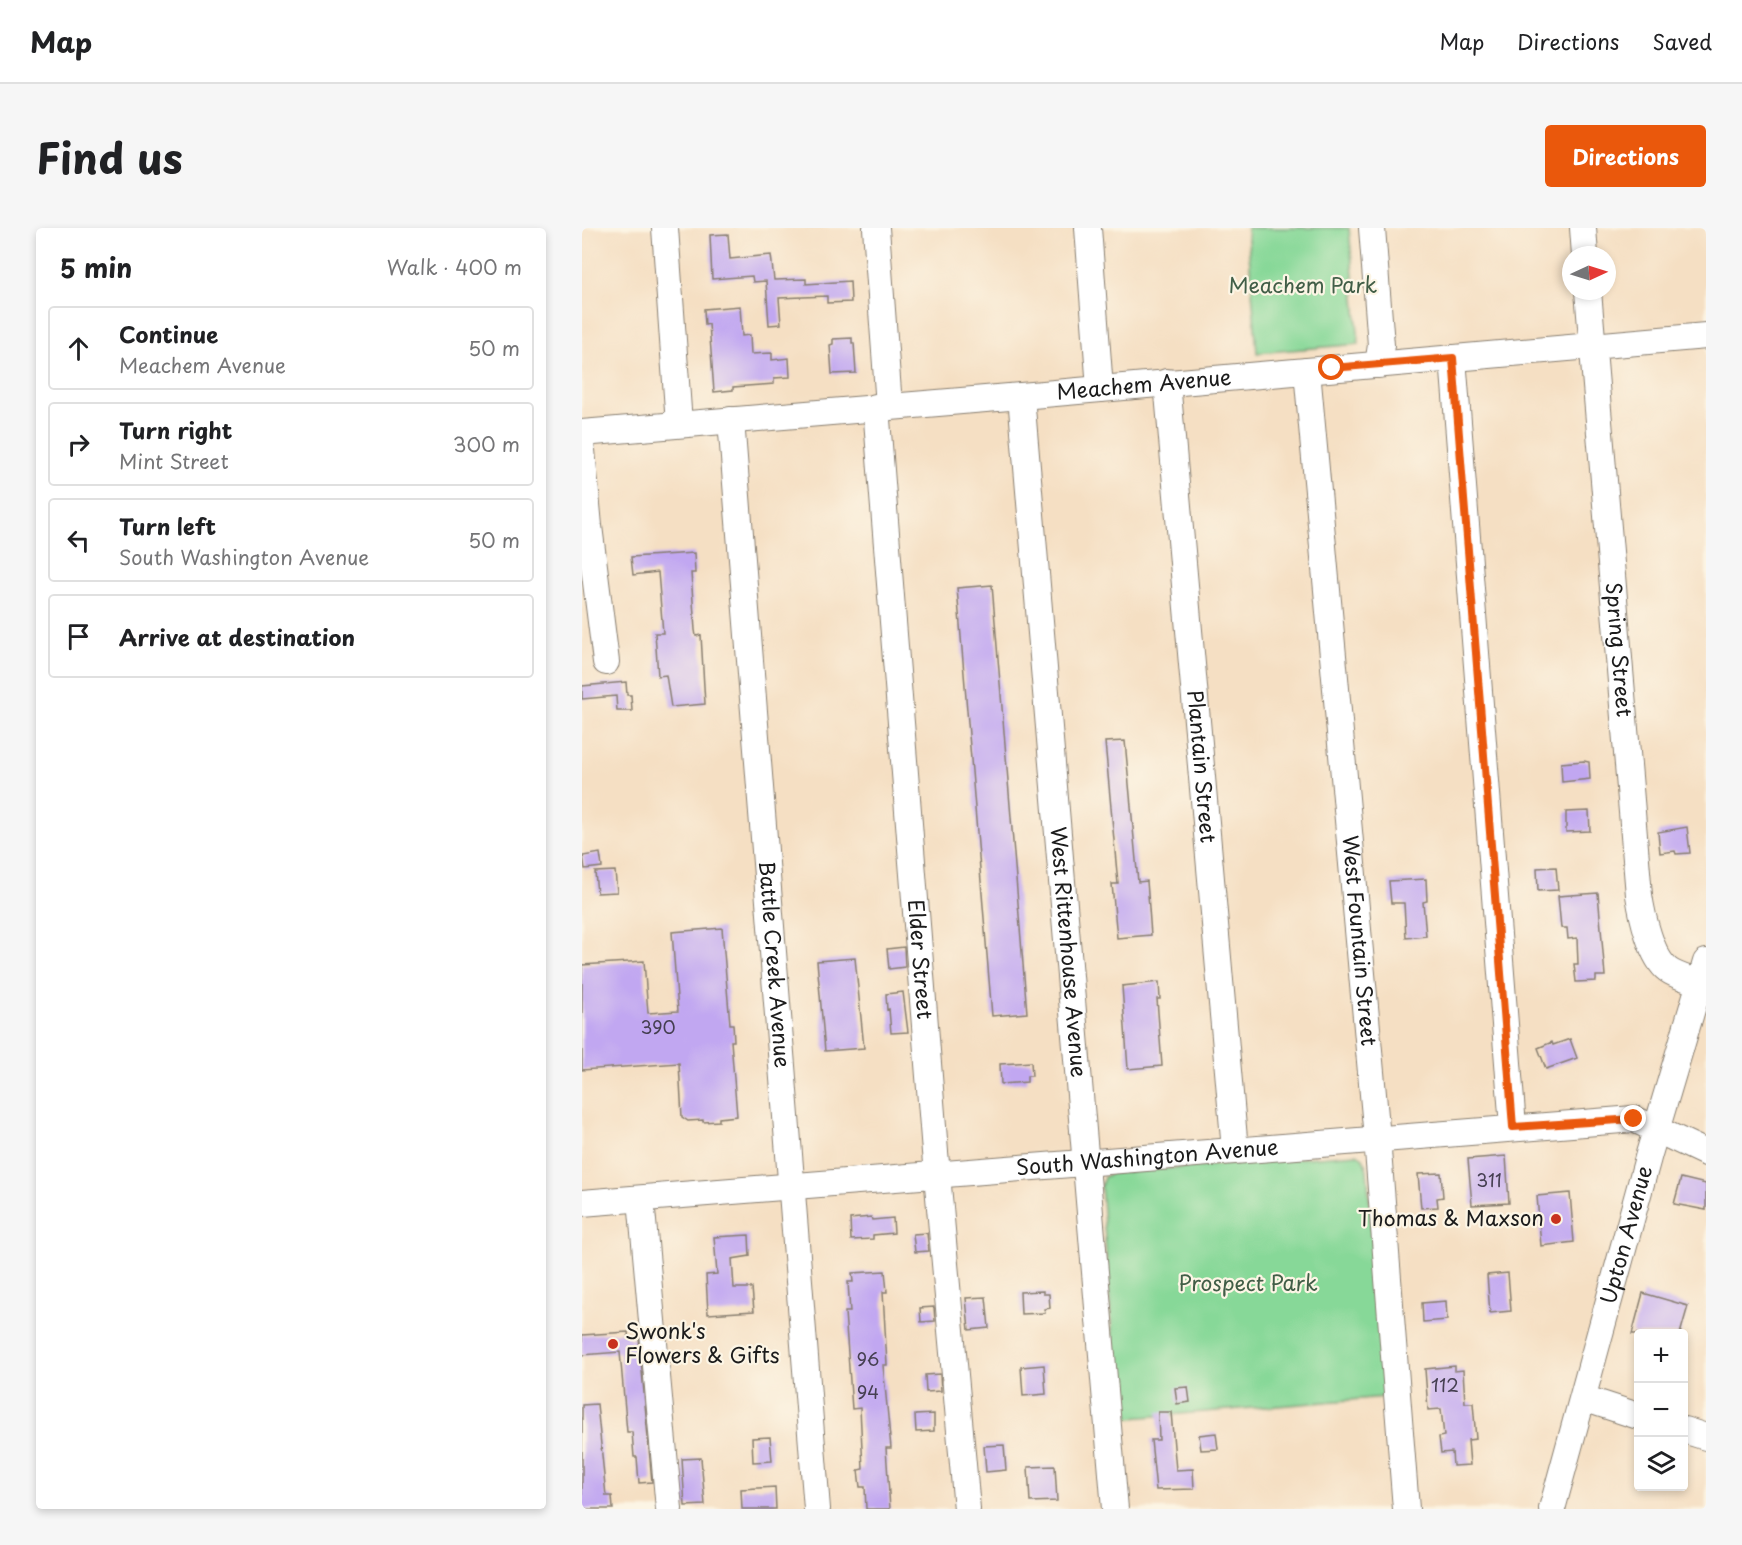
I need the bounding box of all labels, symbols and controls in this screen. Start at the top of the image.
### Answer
text: Map [30,20,92,63]
text: Map [1439,25,1484,57]
text: Directions [1517,25,1619,57]
text: Saved [1652,25,1712,57]
text: Find us [36,125,183,188]
button: Directions [1545,125,1706,187]
north arrow [1562,246,1616,300]
text: 5 min [60,248,132,287]
text: Walk · 400 m [387,252,522,282]
park label: Meachem Park [1229,268,1378,300]
text: Continue [119,317,218,350]
icon: ahead [62,332,95,365]
text: 50 m [468,333,520,363]
text: Meachem Avenue [119,350,286,380]
route start [1318,354,1344,380]
street label: Meachem Avenue [1055,360,1233,407]
text: Turn right [119,413,232,446]
icon: right [62,428,95,461]
text: 300 m [453,429,520,459]
text: Mint Street [119,446,229,476]
text: Turn left [119,509,216,542]
icon: left [62,524,95,557]
text: 50 m [468,525,520,555]
text: South Washington Avenue [119,542,369,572]
street label: Spring Street [1599,581,1642,718]
icon: arrive [62,620,95,653]
text: Arrive at destination [119,620,355,653]
street label: Plantain Street [1180,689,1226,844]
street label: West Rittenhouse Avenue [1043,825,1096,1079]
street label: West Fountain Street [1335,834,1387,1047]
street label: Battle Creek Avenue [752,859,800,1069]
street label: Elder Street [901,898,942,1020]
house number: 390 [640,1013,676,1040]
route end [1620,1105,1646,1131]
street label: South Washington Avenue [1015,1129,1279,1182]
street label: Upton Avenue [1591,1162,1659,1307]
house number: 311 [1476,1166,1502,1193]
place label: Thomas & Maxson [1358,1201,1544,1233]
marker: Thomas & Maxson [1549,1212,1563,1226]
park label: Prospect Park [1178,1266,1318,1298]
place label: Swonk's Flowers & Gifts [625,1314,780,1370]
map controls [1634,1329,1688,1491]
button: + [1634,1329,1688,1383]
marker: Swonk's Flowers & Gifts [606,1337,620,1351]
house number: 96 [857,1345,879,1372]
house number: 112 [1431,1371,1459,1398]
house number: 94 [857,1378,879,1405]
button: − [1634,1383,1688,1437]
button: layers [1634,1437,1688,1491]

